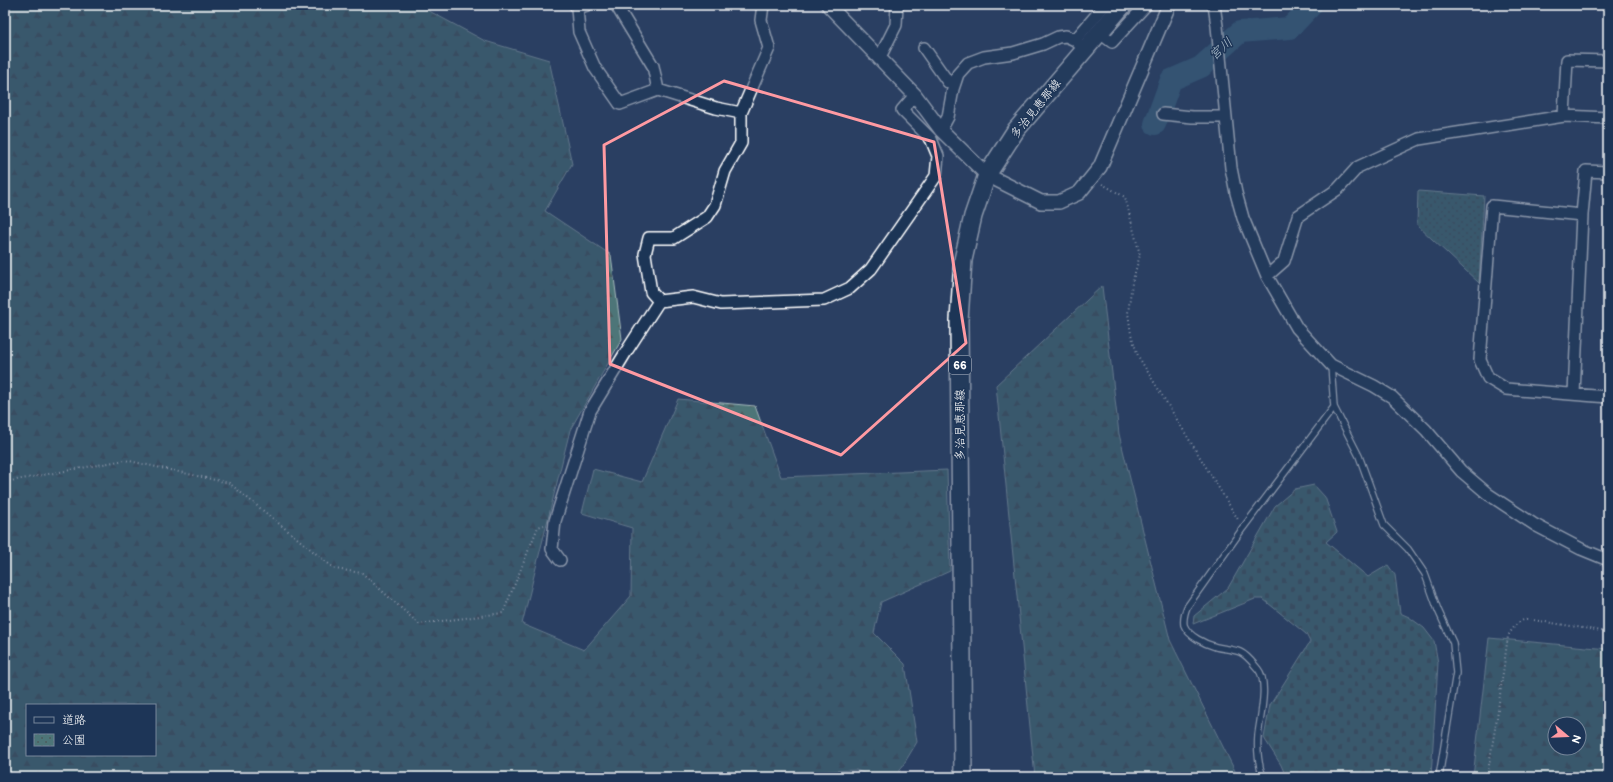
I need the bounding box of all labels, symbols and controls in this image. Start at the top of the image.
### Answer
water label: 宮川 [1206,34,1236,64]
street label: 多治見恵那線 [1008,76,1064,142]
road number: 66 [949,356,971,374]
street label: 多治見恵那線 [953,389,968,461]
legend [26,704,156,756]
text: 道路 [62,713,86,728]
north arrow [1547,716,1587,756]
text: 公園 [62,733,86,748]
text: N [1568,733,1583,745]

